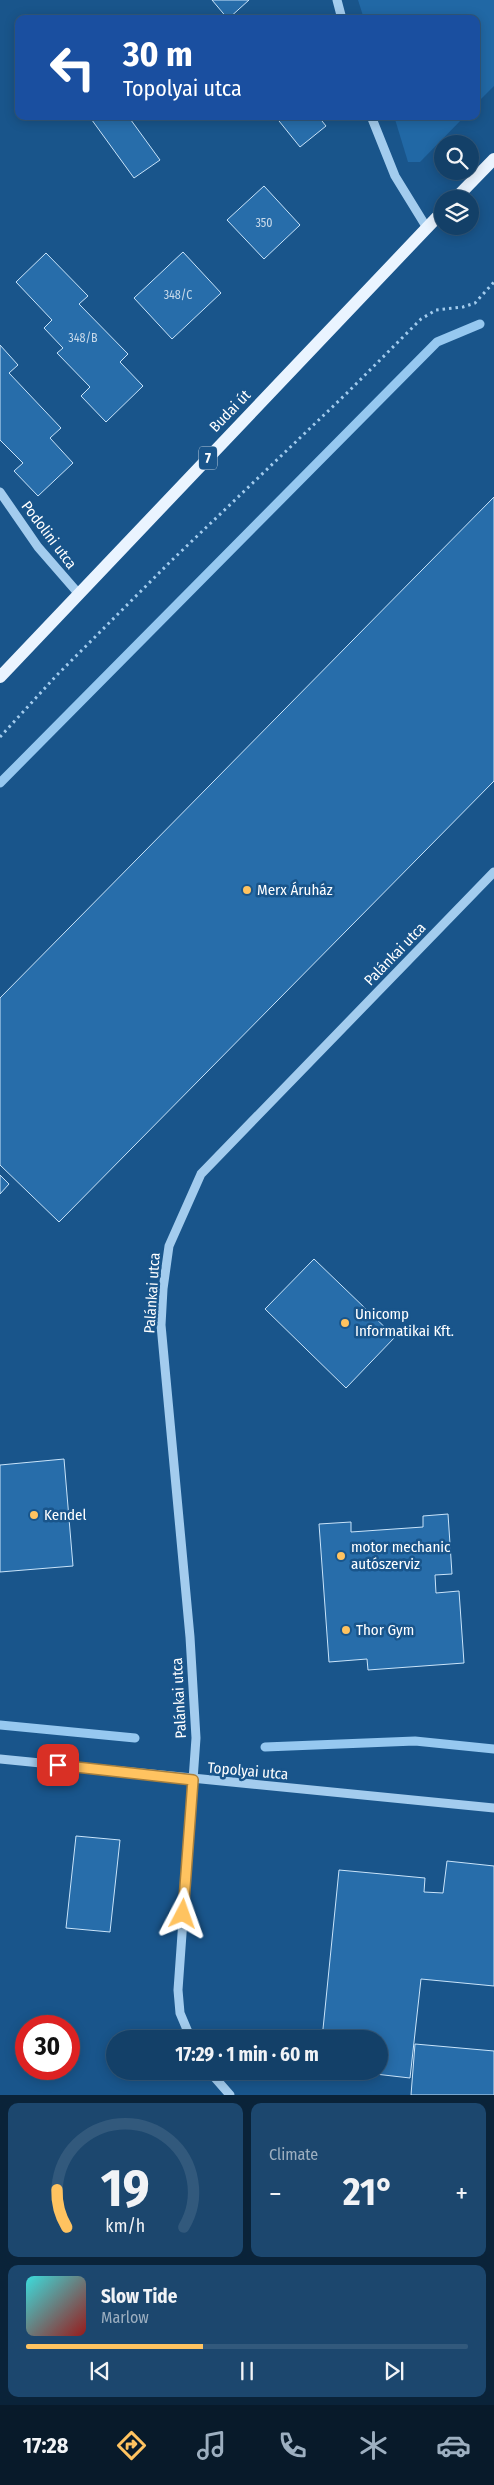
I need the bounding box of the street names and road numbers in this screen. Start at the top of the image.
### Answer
street label: Budai út [206,386,254,436]
road number: 7 [199,446,217,469]
street label: Podolini utca [18,498,80,572]
street label: Palánkai utca [360,919,430,989]
street label: Palánkai utca [140,1252,164,1334]
street label: Palánkai utca [168,1657,190,1739]
street label: Topolyai utca [207,1759,289,1783]

